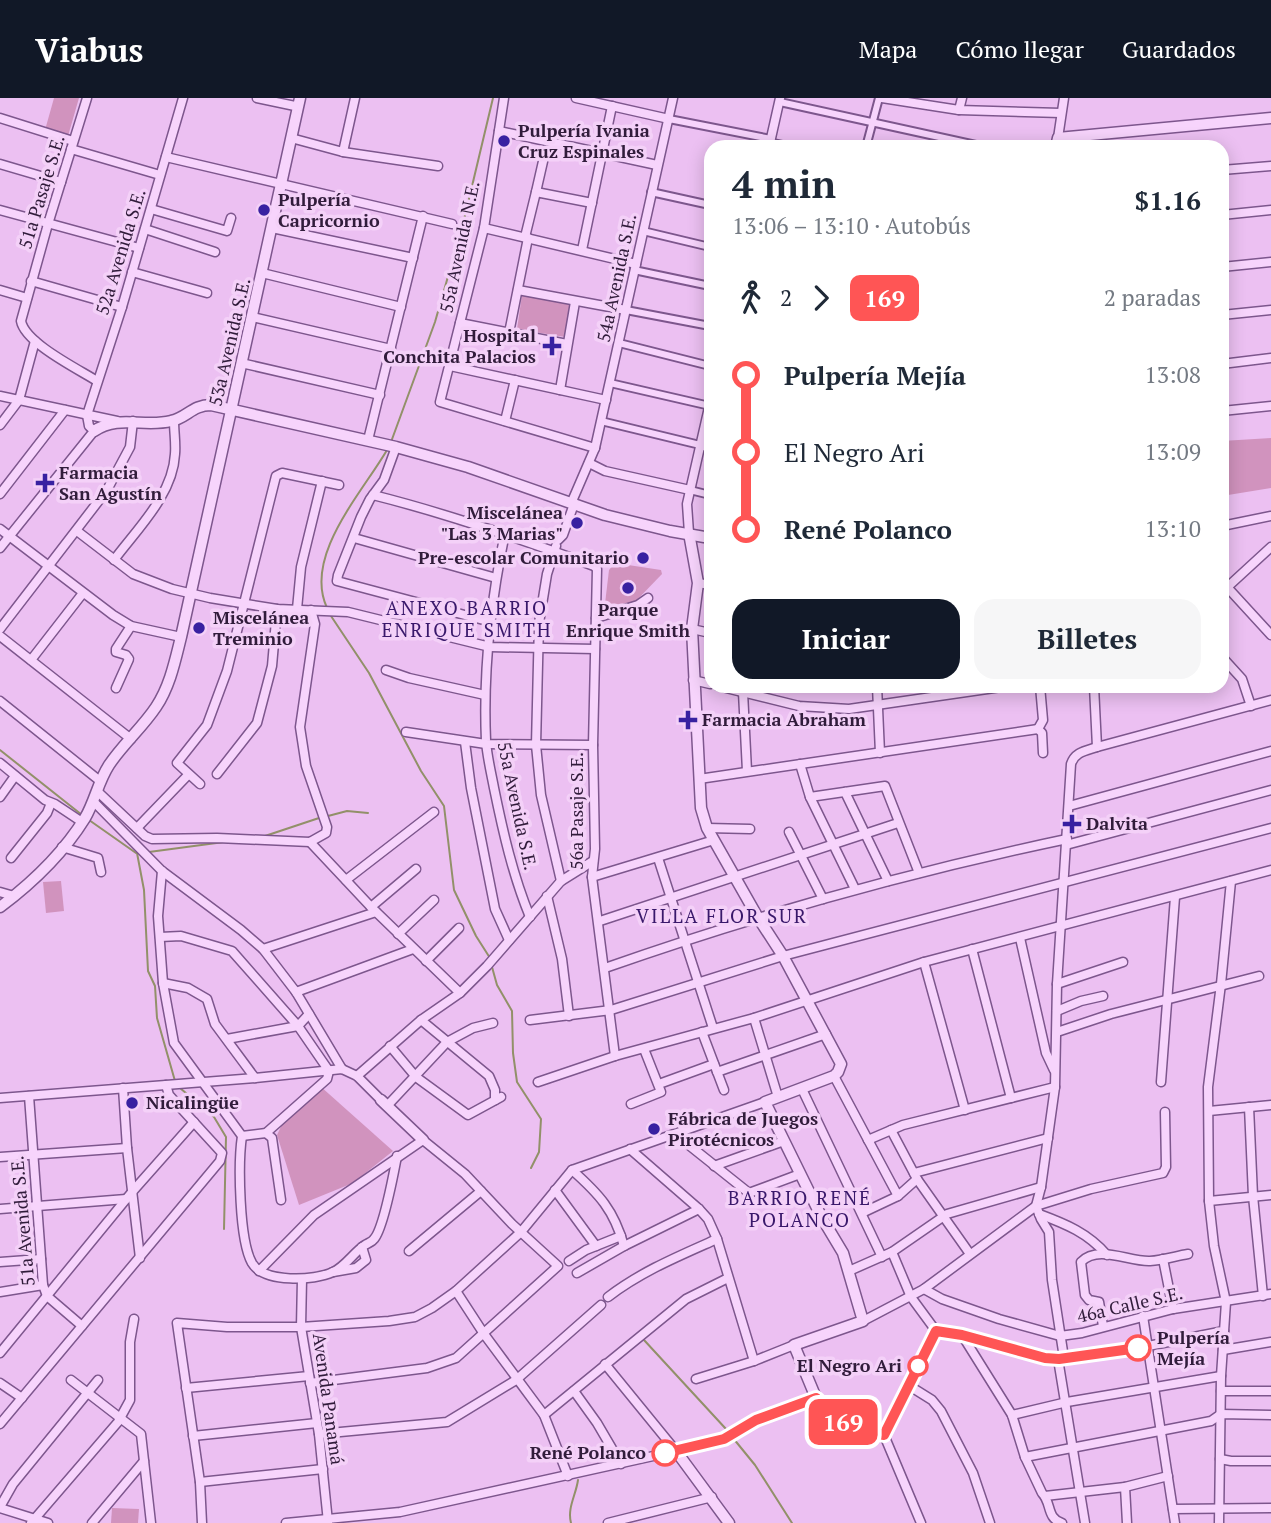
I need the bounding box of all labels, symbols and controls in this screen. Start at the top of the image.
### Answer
text: Viabus [35,28,143,71]
text: Mapa [859,33,917,65]
text: Cómo llegar [955,33,1084,65]
text: Guardados [1122,33,1236,65]
place label: Pulpería Ivania Cruz Espinales [518,118,650,163]
street label: 51a Pasaje S.E. [12,132,70,252]
marker: Pulpería Ivania Cruz Espinales [496,133,512,149]
text: 4 min [732,159,836,209]
street label: 55a Avenida N.E. [433,179,485,315]
text: $1.16 [1135,183,1201,217]
street label: 52a Avenida S.E. [89,186,151,318]
place label: Pulpería Capricornio [278,187,380,232]
marker: Pulpería Capricornio [256,202,272,218]
text: 13:06 – 13:10 · Autobús [732,210,971,241]
street label: 54a Avenida S.E. [591,211,641,344]
street label: 53a Avenida S.E. [203,275,255,408]
icon: walk [732,279,770,317]
icon: forward [802,279,840,317]
text: 2 [780,282,792,313]
text: 169 [864,282,905,314]
text: 2 paradas [1104,282,1201,313]
place label: Hospital Conchita Palacios [383,323,536,368]
marker: Hospital Conchita Palacios [542,336,562,356]
text: Pulpería Mejía [784,358,966,392]
text: 13:08 [1144,359,1201,390]
text: El Negro Ari [784,435,925,469]
text: 13:09 [1144,436,1201,467]
place label: Farmacia San Agustín [59,460,162,505]
marker: Farmacia San Agustín [37,475,53,491]
place label: Miscelánea "Las 3 Marias" [441,500,563,545]
text: René Polanco [784,512,952,546]
text: 13:10 [1144,513,1201,544]
marker: Miscelánea "Las 3 Marias" [569,515,585,531]
place label: Pre-escolar Comunitario [418,545,629,569]
marker: Pre-escolar Comunitario [635,550,651,566]
marker: Parque Enrique Smith [620,580,636,596]
district label: ANEXO BARRIO ENRIQUE SMITH [381,595,553,642]
place label: Parque Enrique Smith [566,597,690,642]
button: Iniciar [732,599,960,679]
button: Billetes [974,599,1201,679]
place label: Miscelánea Treminio [213,605,309,650]
marker: Miscelánea Treminio [191,620,207,636]
place label: Farmacia Abraham [702,707,866,731]
marker: Farmacia Abraham [680,712,696,728]
street label: 55a Avenida S.E. [493,739,543,872]
street label: 56a Pasaje S.E. [564,752,588,870]
place label: Dalvita [1086,811,1148,835]
marker: Dalvita [1064,816,1080,832]
district label: VILLA FLOR SUR [636,903,808,928]
place label: Nicalingüe [146,1090,239,1114]
marker: Nicalingüe [124,1095,140,1111]
place label: Fábrica de Juegos Pirotécnicos [668,1106,818,1151]
marker: Fábrica de Juegos Pirotécnicos [646,1121,662,1137]
street label: 51a Avenida S.E. [4,1155,40,1287]
district label: BARRIO RENÉ POLANCO [728,1185,872,1232]
street label: 46a Calle S.E. [1075,1280,1185,1328]
place label: Pulpería Mejía [1157,1325,1230,1370]
street label: Avenida Panamá [308,1332,350,1466]
marker: Pulpería Mejía [1125,1335,1151,1361]
place label: El Negro Ari [797,1353,902,1377]
marker: El Negro Ari [908,1356,928,1376]
line badge: 169 [803,1399,883,1445]
text: 169 [823,1406,863,1438]
place label: René Polanco [530,1440,646,1464]
marker: René Polanco [652,1440,678,1466]

